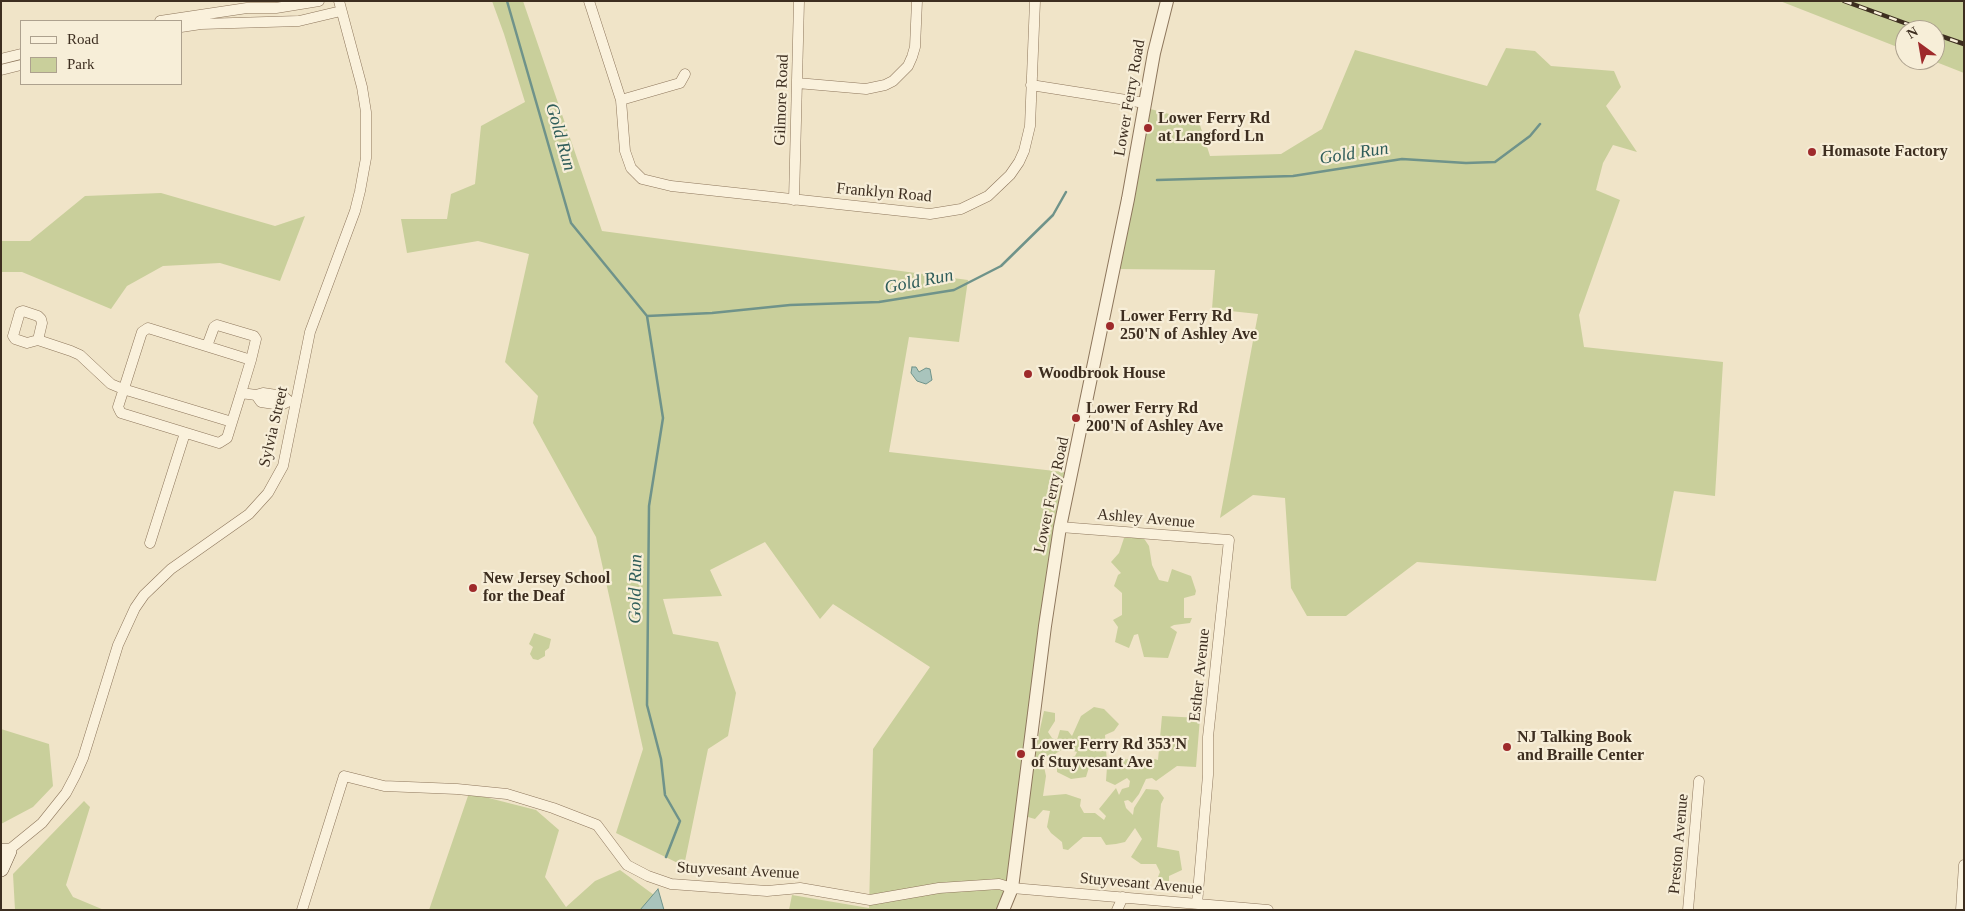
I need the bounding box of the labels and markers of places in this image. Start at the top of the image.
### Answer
place label: Lower Ferry Rd at Langford Ln [1158,109,1270,147]
marker: Lower Ferry Rd at Langford Ln [1142,122,1154,134]
place label: Homasote Factory [1822,142,1948,162]
marker: Homasote Factory [1806,146,1818,158]
place label: Lower Ferry Rd 250'N of Ashley Ave [1120,307,1257,345]
marker: Lower Ferry Rd 250'N of Ashley Ave [1104,320,1116,332]
place label: Woodbrook House [1038,364,1165,384]
marker: Woodbrook House [1022,368,1034,380]
place label: Lower Ferry Rd 200'N of Ashley Ave [1086,399,1223,437]
marker: Lower Ferry Rd 200'N of Ashley Ave [1070,412,1082,424]
place label: New Jersey School for the Deaf [483,569,610,607]
marker: New Jersey School for the Deaf [467,582,479,594]
place label: NJ Talking Book and Braille Center [1517,728,1644,766]
place label: Lower Ferry Rd 353'N of Stuyvesant Ave [1031,735,1187,773]
marker: NJ Talking Book and Braille Center [1501,741,1513,753]
marker: Lower Ferry Rd 353'N of Stuyvesant Ave [1015,748,1027,760]

